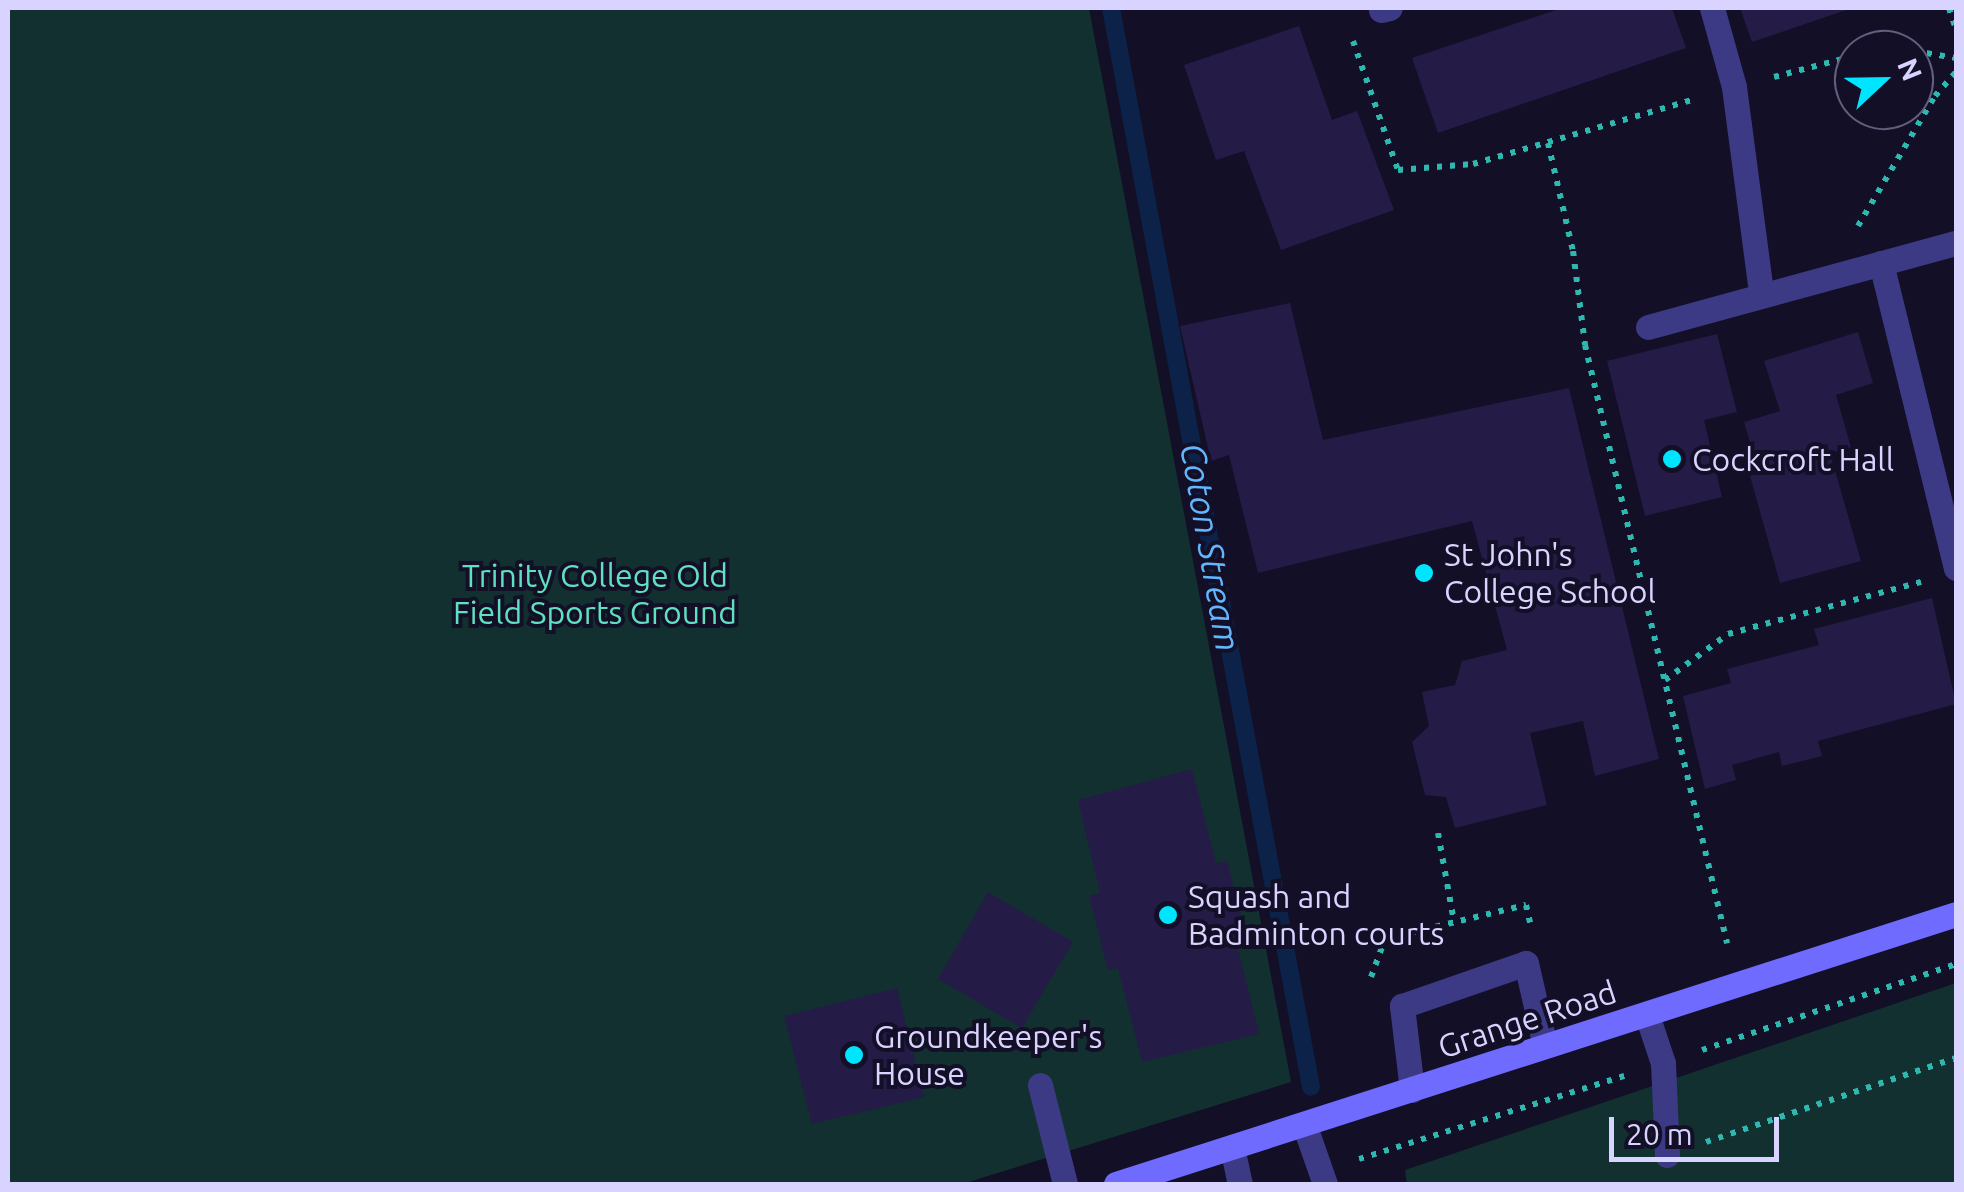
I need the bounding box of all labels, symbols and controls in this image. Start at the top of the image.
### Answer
north arrow [1834,30,1934,130]
text: N [1892,54,1929,85]
water label: Coton Stream [1172,440,1250,654]
place label: Cockcroft Hall [1692,440,1894,478]
marker: Cockcroft Hall [1661,448,1683,470]
place label: St John's College School [1444,536,1656,611]
park label: Trinity College Old Field Sports Ground [453,557,737,632]
marker: St John's College School [1413,562,1435,584]
place label: Squash and Badminton courts [1188,878,1444,953]
marker: Squash and Badminton courts [1157,904,1179,926]
street label: Grange Road [1433,972,1621,1066]
place label: Groundkeeper's House [874,1018,1102,1093]
marker: Groundkeeper's House [843,1044,865,1066]
scale bar [1614,1097,1784,1159]
text: 20 m [1626,1117,1693,1151]

